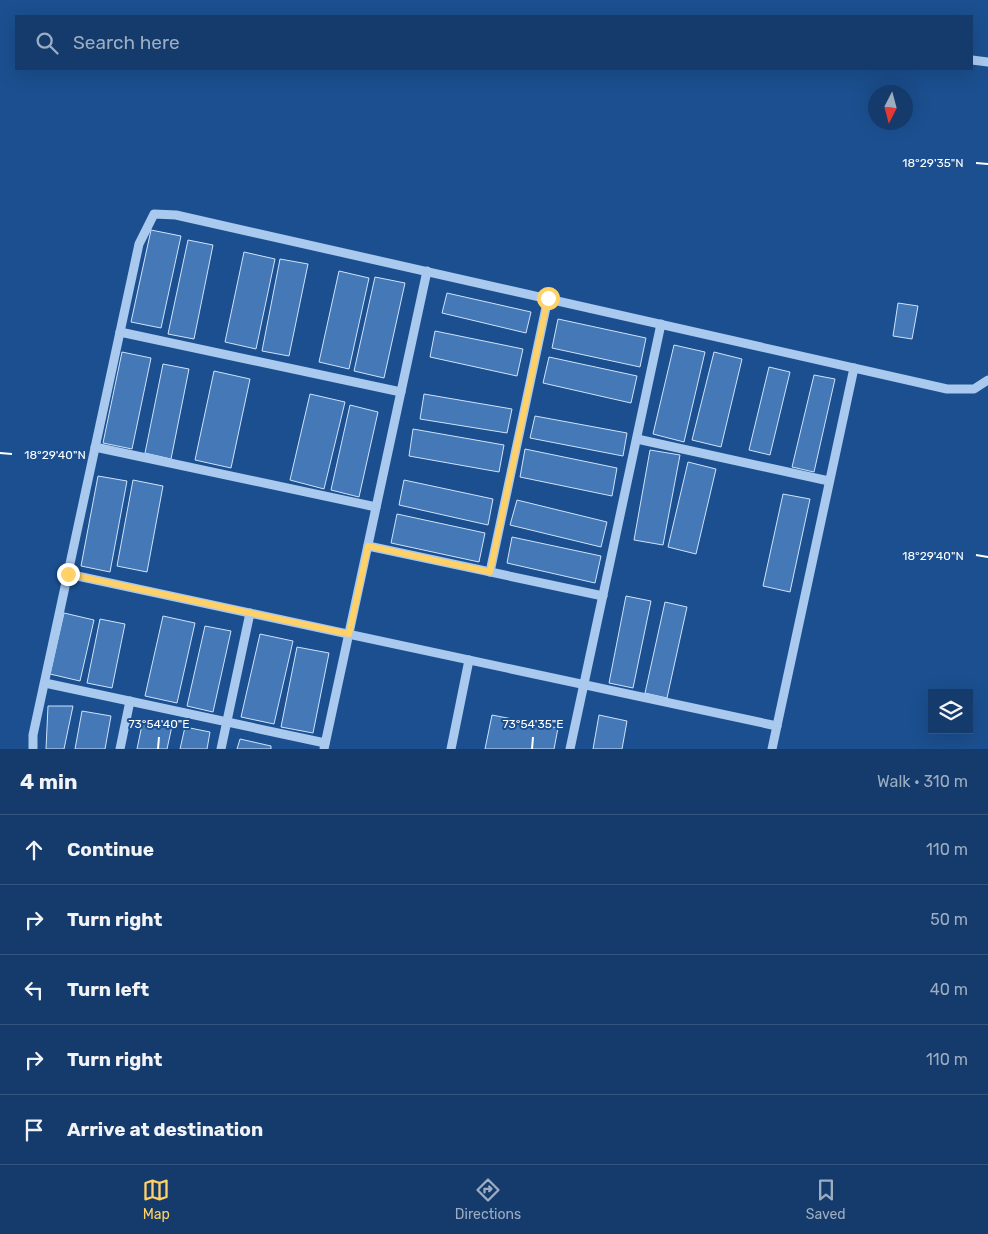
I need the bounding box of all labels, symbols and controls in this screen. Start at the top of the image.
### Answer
search box [15,15,973,70]
icon: search [33,29,61,57]
text: Search here [73,31,180,54]
north arrow [868,85,913,130]
text: 18°29'35"N [902,156,964,170]
route start [537,287,560,310]
text: 18°29'40"N [24,448,86,462]
text: 18°29'40"N [902,549,964,563]
route end [57,563,80,586]
map controls [928,689,973,734]
button: layers [928,689,973,734]
text: 73°54'40"E [128,717,190,731]
text: 73°54'35"E [502,717,564,731]
text: 4 min [20,769,78,794]
text: Walk · 310 m [877,772,968,791]
icon: ahead [20,836,48,864]
text: Continue [67,838,154,861]
text: 110 m [926,840,968,859]
icon: right [20,906,48,934]
text: Turn right [67,908,162,931]
text: 50 m [930,910,968,929]
icon: left [20,976,48,1004]
text: Turn left [67,978,149,1001]
text: 40 m [930,980,968,999]
icon: right [20,1046,48,1074]
text: Turn right [67,1048,162,1071]
text: 110 m [926,1050,968,1069]
icon: arrive [20,1116,48,1144]
text: Arrive at destination [67,1118,263,1141]
tab: Map [142,1176,170,1223]
tab: Directions [455,1176,521,1223]
tab: Saved [806,1176,846,1223]

